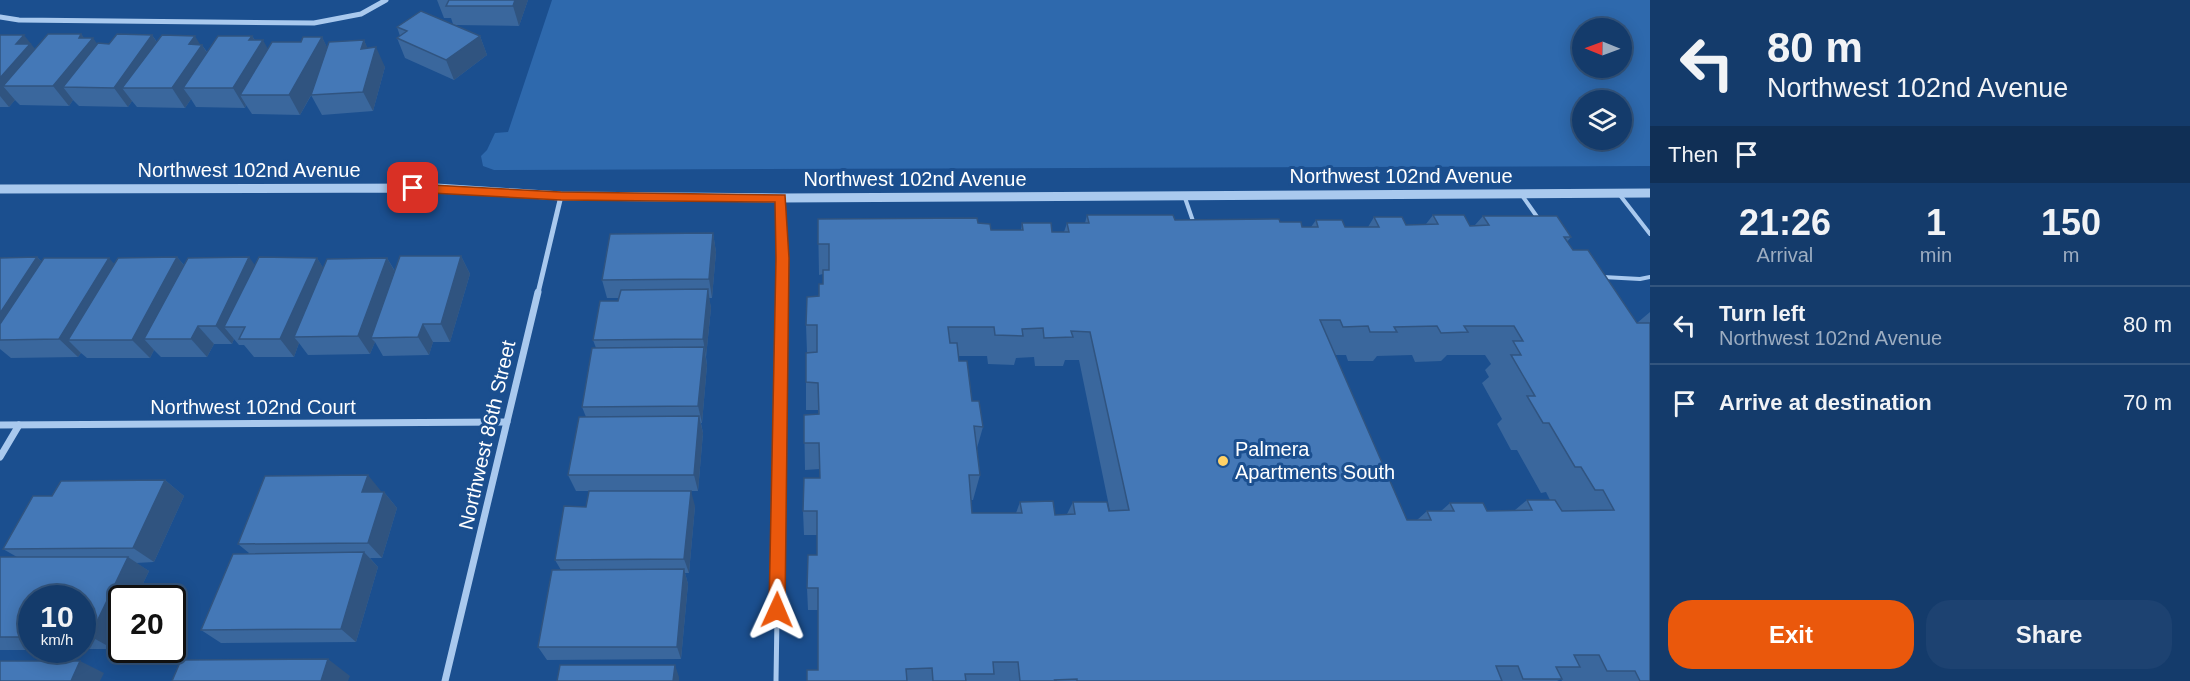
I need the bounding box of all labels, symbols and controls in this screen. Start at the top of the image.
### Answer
north arrow [1572,18,1632,78]
map controls [1572,18,1632,150]
icon: left [1668,24,1746,102]
text: 80 m [1767,24,1863,71]
text: Northwest 102nd Avenue [1767,73,2068,103]
button: layers [1572,90,1632,150]
icon: arrive [1730,138,1763,171]
text: Then [1668,142,1718,167]
street label: Northwest 102nd Avenue [137,159,361,181]
pin [387,162,438,213]
street label: Northwest 102nd Avenue [1289,165,1513,187]
street label: Northwest 102nd Avenue [803,168,1027,190]
icon: arrive [396,171,429,204]
text: 21:26 [1739,202,1831,243]
text: 1 [1926,202,1946,243]
text: 150 [2041,202,2101,243]
text: Arrival [1757,244,1813,266]
text: min [1920,244,1952,266]
text: m [2063,244,2079,266]
text: Turn left [1719,301,1805,326]
icon: left [1668,309,1701,342]
text: 80 m [2123,312,2172,337]
text: Northwest 102nd Avenue [1719,327,1942,349]
street label: Northwest 86th Street [455,338,520,532]
icon: arrive [1668,387,1701,420]
text: Arrive at destination [1719,390,1932,415]
text: 70 m [2123,390,2172,415]
street label: Northwest 102nd Court [150,396,356,418]
place label: Palmera Apartments South [1235,438,1395,483]
marker: Palmera Apartments South [1216,454,1230,468]
position arrow [745,578,809,642]
speed limit sign: 20 [108,585,186,663]
text: 10 [40,600,74,633]
button: Exit [1668,600,1914,669]
button: Share [1926,600,2172,669]
text: km/h [41,631,73,648]

